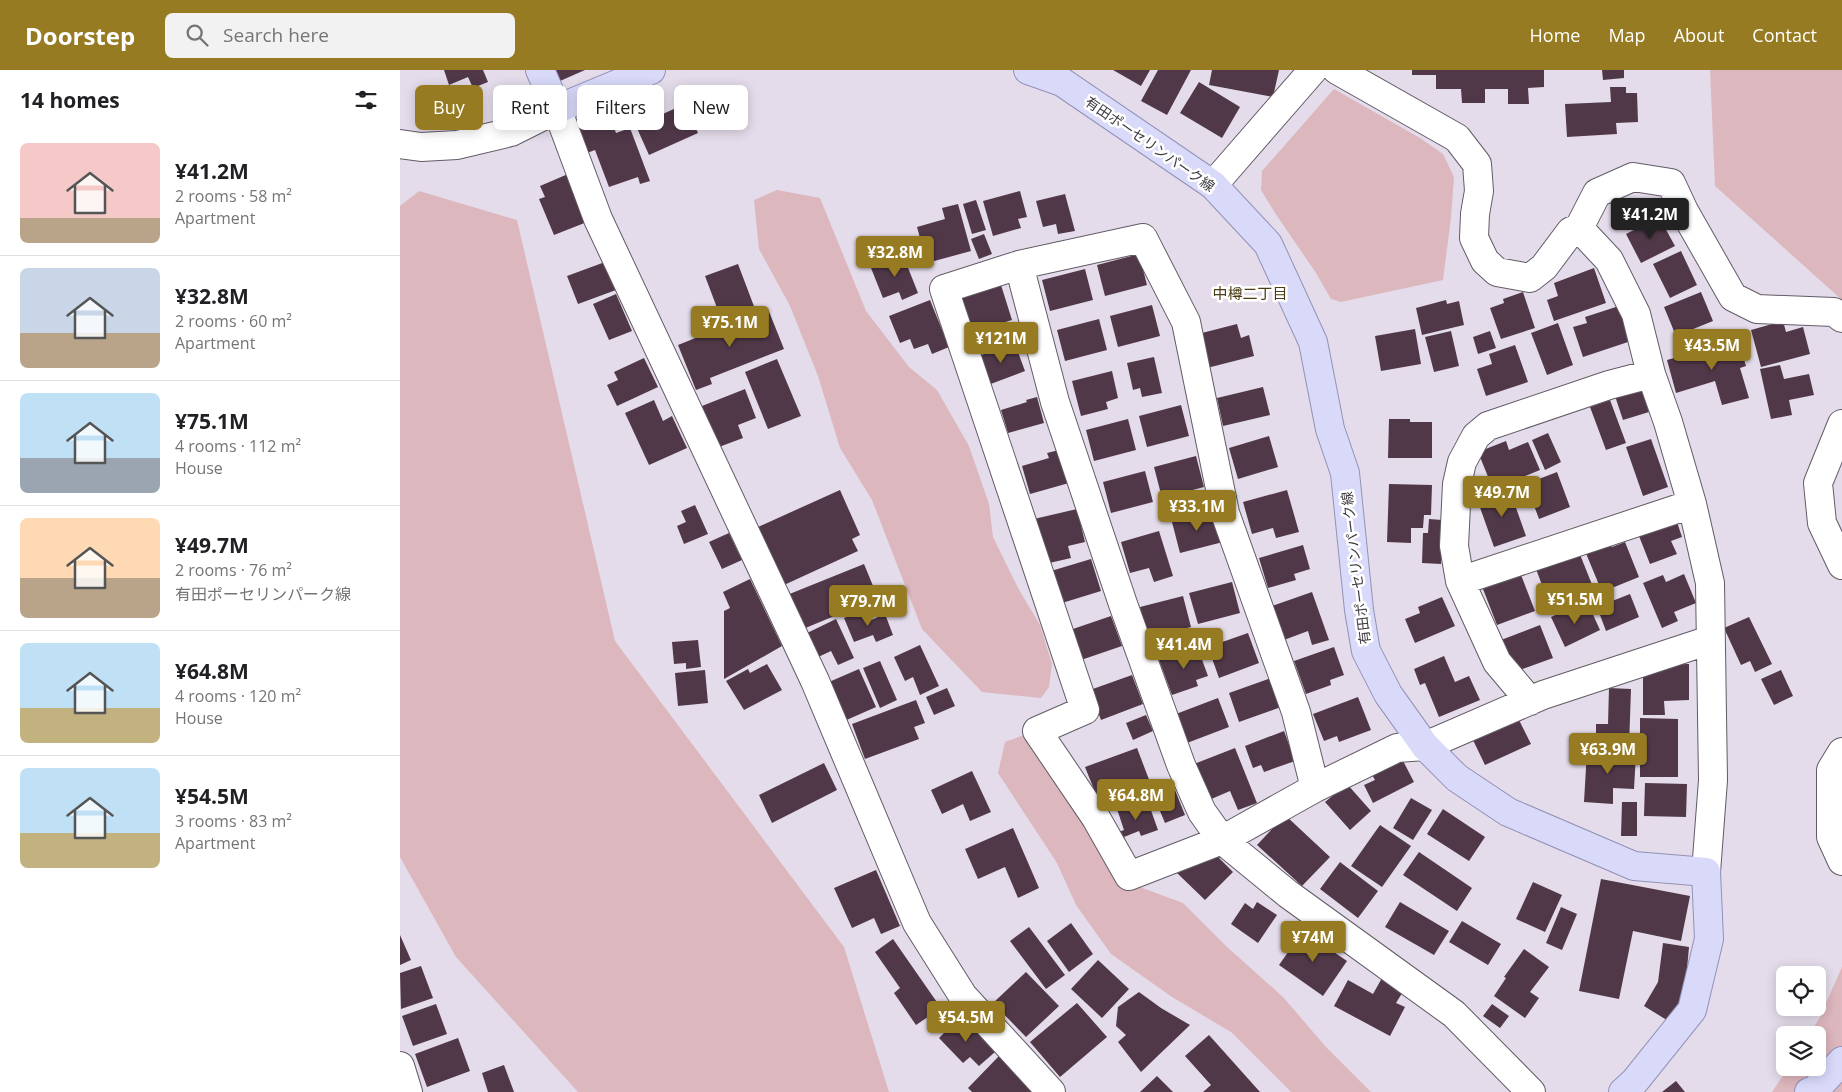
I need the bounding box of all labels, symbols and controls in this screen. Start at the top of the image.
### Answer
search box [165,13,515,58]
text: Doorstep [25,19,135,52]
icon: search [183,21,211,49]
text: Search here [223,22,329,48]
text: Home [1530,23,1580,47]
text: Map [1608,23,1646,47]
text: About [1674,23,1724,47]
text: Contact [1752,23,1817,47]
chip: Buy [415,85,483,130]
chip: Rent [493,85,567,130]
chip: Filters [577,85,664,130]
chip: New [674,85,748,130]
text: 14 homes [20,86,120,114]
icon: filters [352,86,380,114]
street label: 有田ポーセリンパーク線 [1082,92,1219,196]
text: ¥41.2M [175,157,249,185]
icon: home [60,163,120,223]
text: 2 rooms · 58 m² [175,185,292,207]
pin: ¥41.2M [1609,198,1691,240]
text: ¥41.2M [1622,203,1678,225]
text: Apartment [175,207,255,229]
pin: ¥32.8M [854,236,936,278]
text: ¥32.8M [867,241,923,263]
text: ¥32.8M [175,282,249,310]
district label: 中樽二丁目 [1212,283,1288,303]
icon: home [60,288,120,348]
pin: ¥75.1M [689,306,771,348]
text: 2 rooms · 60 m² [175,310,292,332]
text: ¥75.1M [702,311,758,333]
pin: ¥121M [966,322,1036,364]
text: ¥121M [975,327,1027,349]
pin: ¥43.5M [1671,328,1753,371]
text: Apartment [175,332,255,354]
text: ¥43.5M [1684,334,1740,356]
text: ¥75.1M [175,407,249,435]
icon: home [60,413,120,473]
text: 4 rooms · 112 m² [175,435,301,457]
text: House [175,457,223,479]
pin: ¥49.7M [1461,476,1543,518]
text: ¥49.7M [1474,481,1530,503]
pin: ¥33.1M [1156,490,1238,532]
street label: 有田ポーセリンパーク線 [1337,490,1374,646]
text: ¥33.1M [1169,495,1225,517]
text: ¥49.7M [175,531,249,559]
icon: home [60,538,120,598]
text: 2 rooms · 76 m² [175,559,292,581]
pin: ¥51.5M [1534,582,1616,625]
text: 有田ポーセリンパーク線 [175,583,351,605]
pin: ¥79.7M [827,584,909,627]
text: ¥51.5M [1547,588,1603,610]
text: ¥79.7M [840,590,896,612]
pin: ¥41.4M [1143,628,1225,670]
text: ¥41.4M [1156,633,1212,655]
text: ¥64.8M [175,657,249,685]
icon: home [60,663,120,723]
text: 4 rooms · 120 m² [175,685,301,707]
text: House [175,707,223,729]
pin: ¥63.9M [1567,732,1649,775]
text: ¥63.9M [1580,738,1636,760]
pin: ¥64.8M [1095,778,1177,821]
text: ¥54.5M [175,782,249,810]
text: ¥64.8M [1108,784,1164,806]
icon: home [60,788,120,848]
text: 3 rooms · 83 m² [175,810,292,832]
text: Apartment [175,832,255,854]
pin: ¥74M [1283,920,1343,963]
text: ¥74M [1292,926,1334,948]
map controls [1776,966,1826,1076]
button: locate [1776,966,1826,1016]
pin: ¥54.5M [925,1000,1007,1043]
text: ¥54.5M [938,1006,994,1028]
button: layers [1776,1026,1826,1076]

